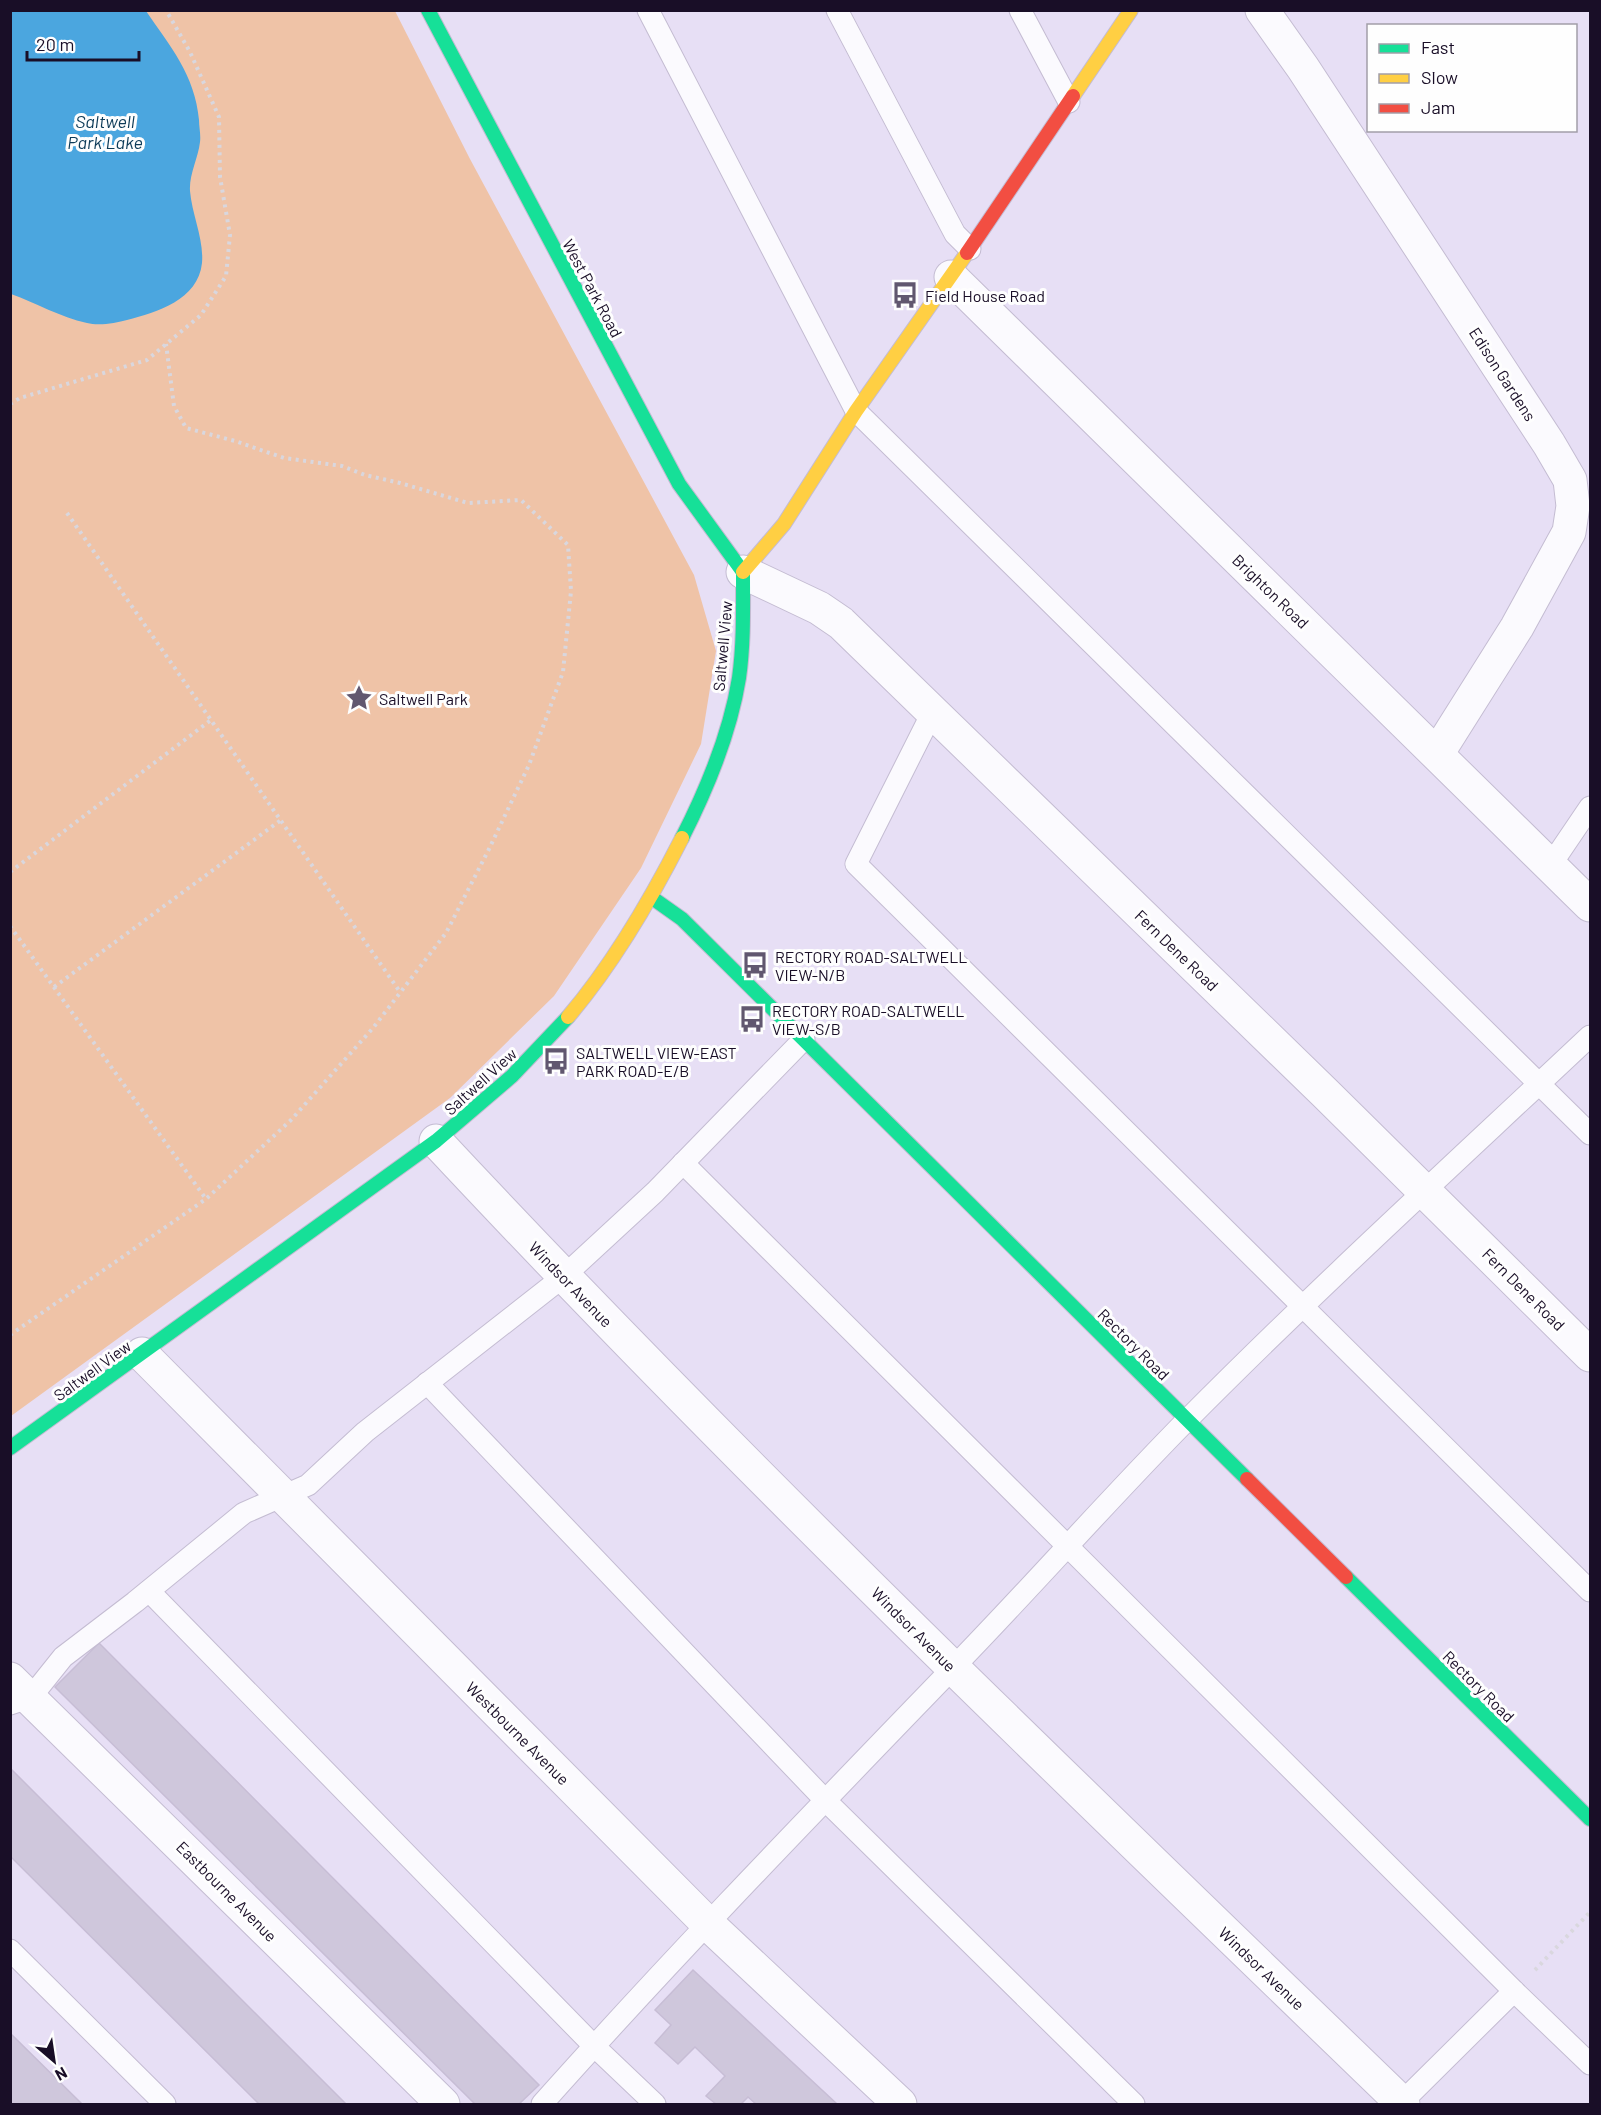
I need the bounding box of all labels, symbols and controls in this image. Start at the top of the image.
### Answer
scale bar [27,24,140,62]
legend [1367,24,1577,132]
text: 20 m [36,33,74,55]
text: Fast [1421,36,1455,58]
text: Slow [1421,66,1458,88]
text: Jam [1421,96,1455,118]
water label: Saltwell Park Lake [67,110,143,153]
street label: West Park Road [559,236,627,340]
bus stop icon: Field House Road [890,280,920,310]
place label: Field House Road [925,286,1045,305]
street label: Edison Gardens [1466,324,1540,424]
street label: Brighton Road [1229,550,1313,632]
street label: Saltwell View [709,600,735,692]
place icon: Saltwell Park [344,683,374,713]
place label: Saltwell Park [379,689,468,708]
street label: Fern Dene Road [1131,905,1223,995]
place label: RECTORY ROAD-SALTWELL VIEW-N/B [775,947,967,984]
bus stop icon: RECTORY ROAD-SALTWELL VIEW-N/B [740,950,770,980]
place label: RECTORY ROAD-SALTWELL VIEW-S/B [772,1001,964,1038]
bus stop icon: RECTORY ROAD-SALTWELL VIEW-S/B [737,1004,767,1034]
street label: Saltwell View [440,1043,520,1118]
place label: SALTWELL VIEW-EAST PARK ROAD-E/B [576,1043,737,1080]
bus stop icon: SALTWELL VIEW-EAST PARK ROAD-E/B [541,1046,571,1076]
street label: Windsor Avenue [525,1237,617,1331]
street label: Fern Dene Road [1479,1244,1569,1334]
street label: Rectory Road [1094,1304,1174,1384]
street label: Saltwell View [50,1335,135,1404]
street label: Windsor Avenue [868,1583,960,1675]
street label: Rectory Road [1439,1646,1519,1726]
street label: Westbourne Avenue [462,1677,574,1789]
street label: Eastbourne Avenue [173,1837,281,1945]
street label: Windsor Avenue [1215,1922,1309,2014]
north arrow [24,2031,84,2091]
text: N [52,2064,71,2085]

